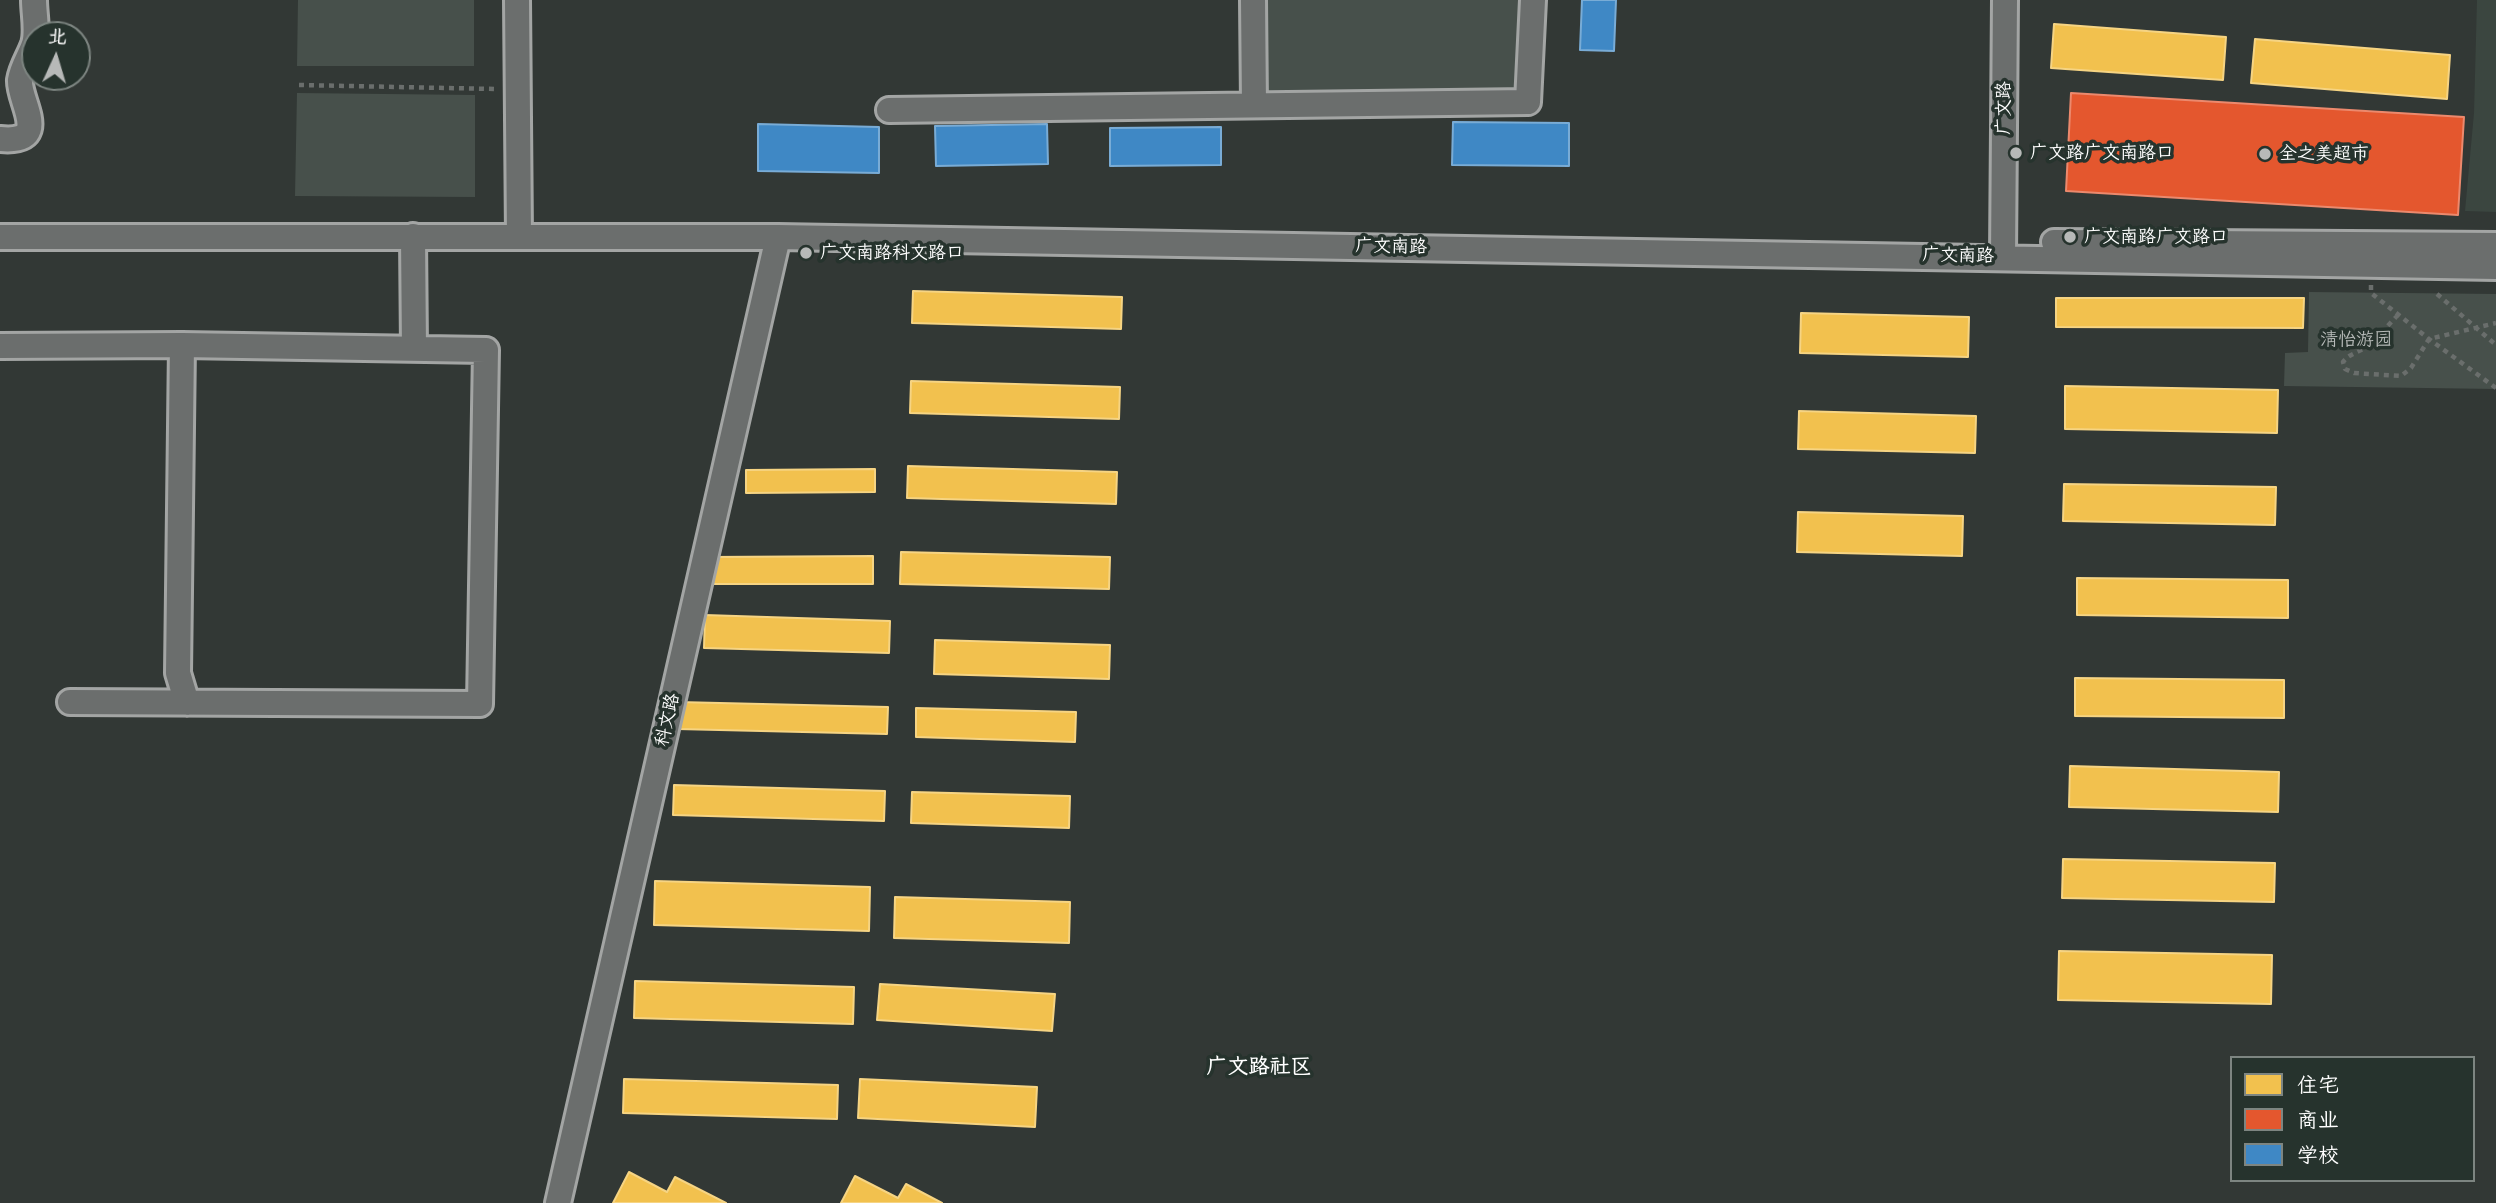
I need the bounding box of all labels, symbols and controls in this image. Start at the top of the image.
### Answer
north arrow [21,21,91,91]
text: 北 [47,23,68,50]
street label: 广文路 [1993,81,2015,135]
place label: 广文路广文南路口 [2030,142,2174,164]
place label: 全之美超市 [2279,143,2369,165]
marker: 广文路广文南路口 [2008,145,2024,161]
marker: 全之美超市 [2257,146,2273,162]
place label: 广文南路广文路口 [2084,226,2228,248]
marker: 广文南路广文路口 [2062,229,2078,245]
street label: 广文南路 [1355,236,1427,258]
place label: 广文南路科文路口 [820,242,964,264]
marker: 广文南路科文路口 [798,245,814,261]
street label: 广文南路 [1922,245,1994,267]
park label: 清怡游园 [2320,329,2392,351]
street label: 科文路 [651,691,685,749]
district label: 广文路社区 [1207,1055,1311,1081]
legend [2230,1056,2475,1182]
text: 住宅 [2297,1071,2339,1099]
text: 商业 [2297,1106,2339,1134]
text: 学校 [2297,1141,2339,1169]

